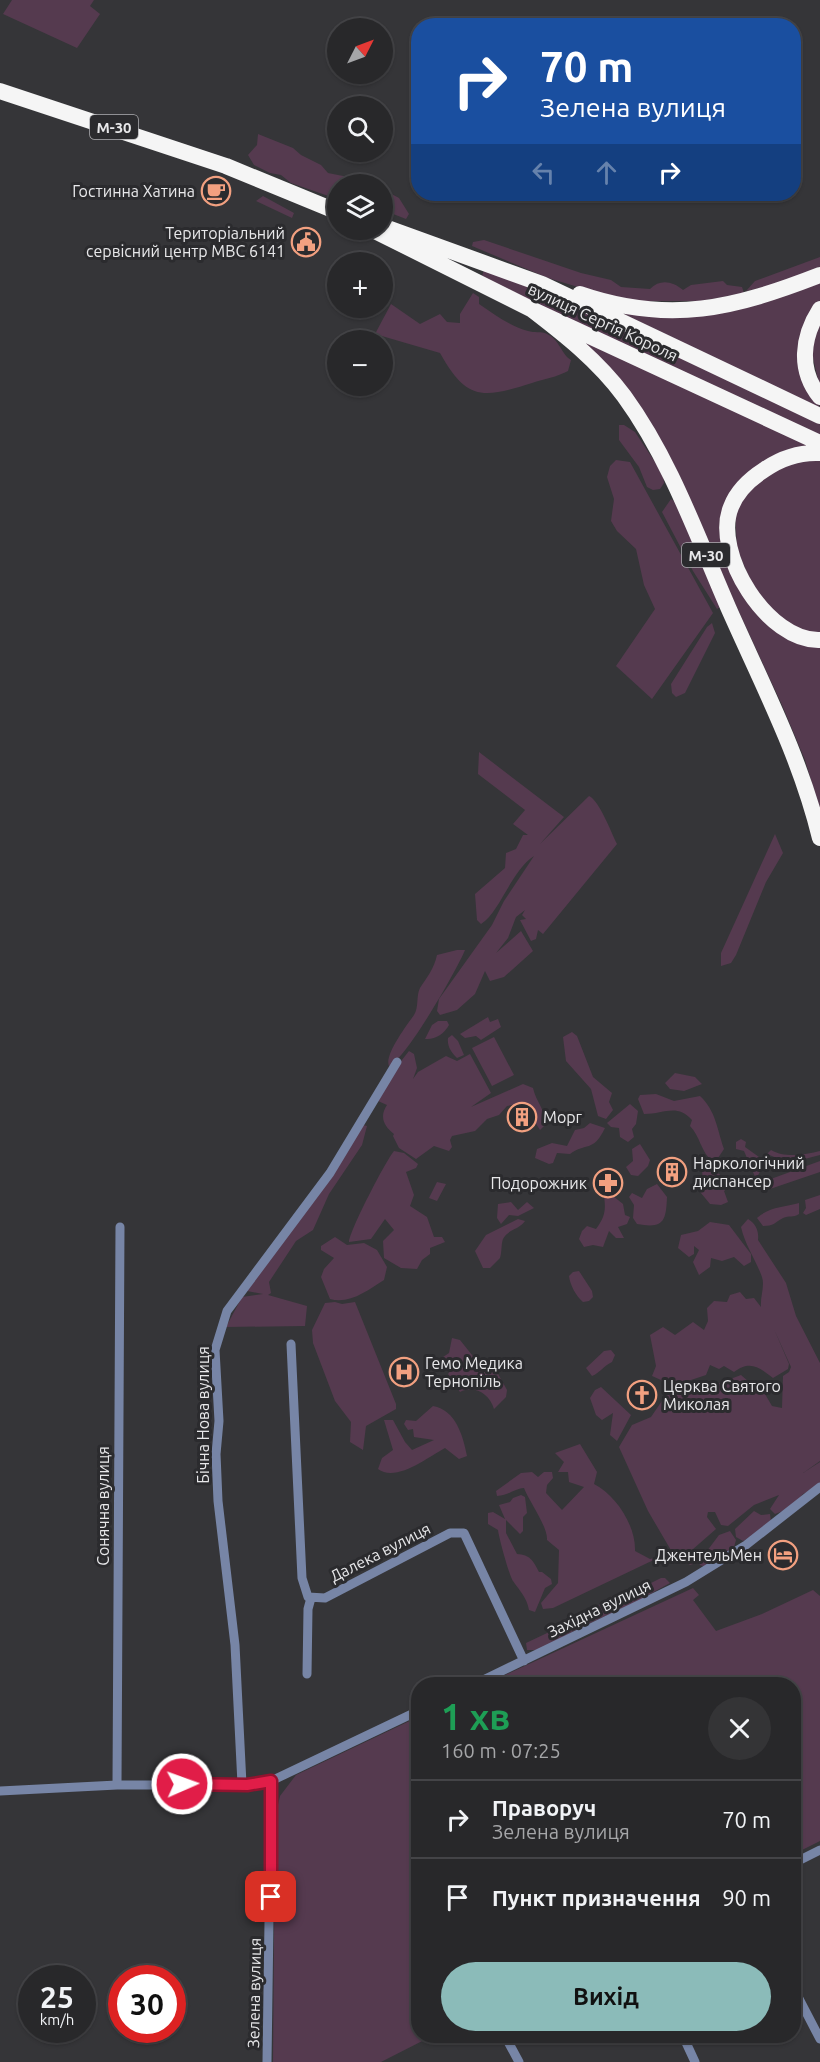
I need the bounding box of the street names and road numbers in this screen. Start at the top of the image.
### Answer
road number: М-30 [90,115,138,139]
street label: вулиця Сергія Короля [525,279,681,365]
road number: М-30 [682,543,730,567]
street label: Бічна Нова вулиця [194,1346,212,1484]
street label: Сонячна вулиця [94,1446,112,1566]
street label: Далека вулиця [327,1519,433,1585]
street label: Західна вулиця [544,1575,654,1641]
street label: Зелена вулиця [244,1938,264,2048]

